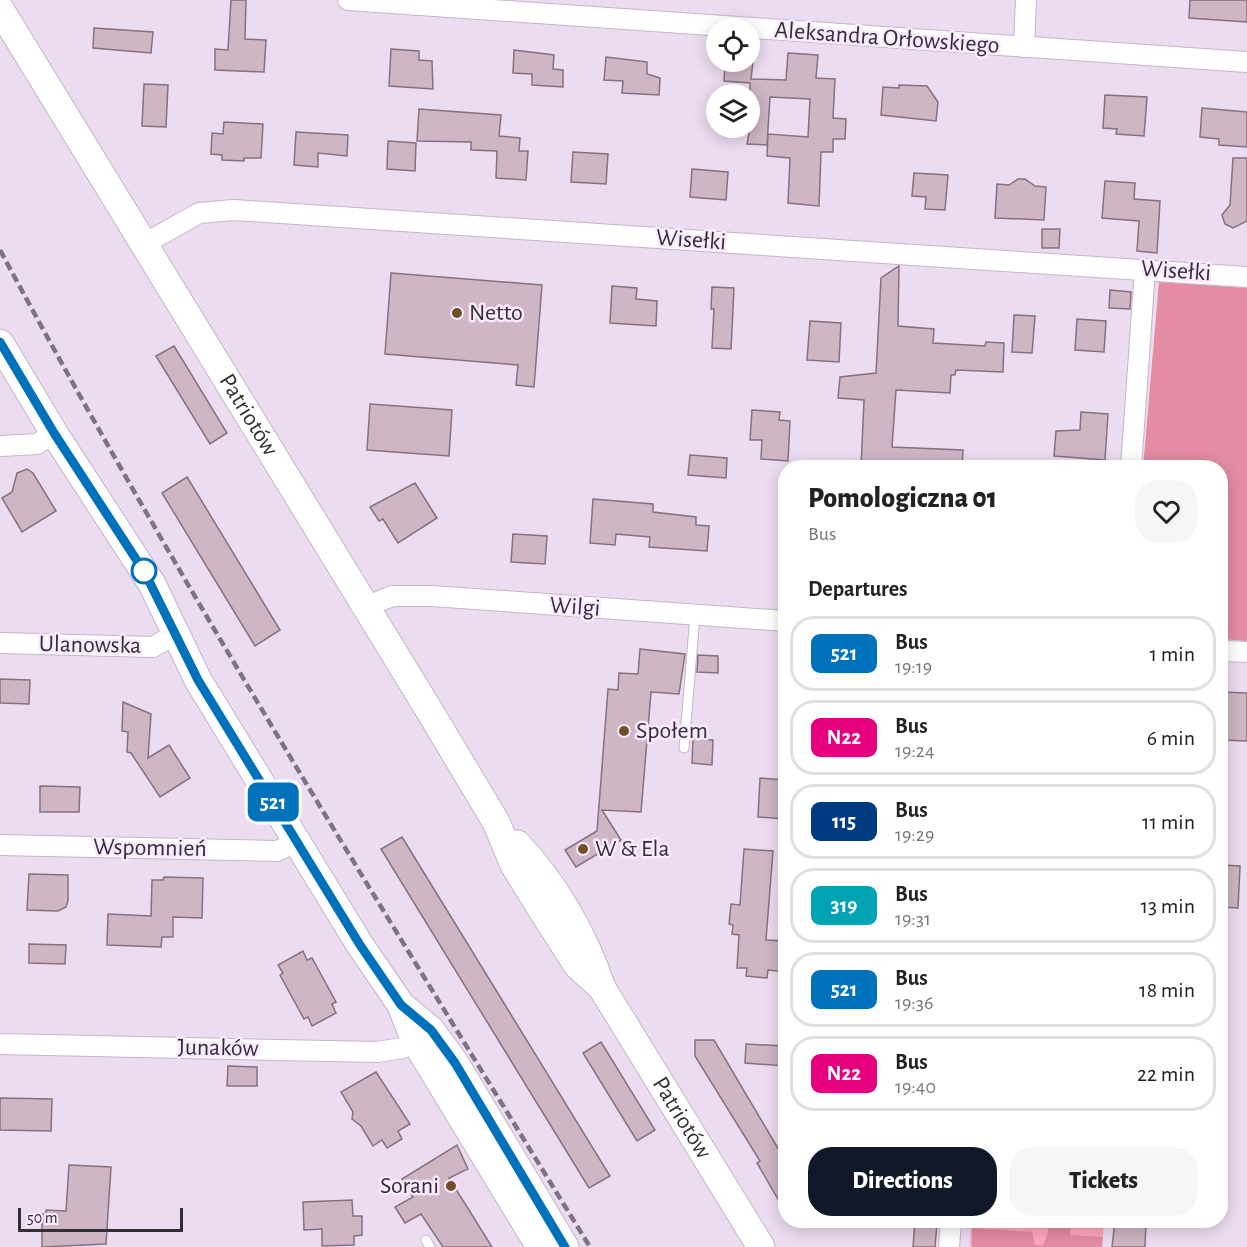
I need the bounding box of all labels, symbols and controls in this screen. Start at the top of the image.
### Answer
map controls [706,18,760,138]
button: locate [706,18,760,72]
street label: Aleksandra Orłowskiego [774,18,1000,58]
button: layers [706,84,760,138]
street label: Wisełki [655,226,727,254]
street label: Wisełki [1140,257,1212,285]
place label: Netto [469,301,523,325]
marker: Netto [450,306,464,320]
street label: Patriotów [214,370,282,460]
button: heart [1135,480,1198,543]
text: Pomologiczna 01 [808,485,997,513]
text: Bus [808,524,836,544]
unlabelled marker [131,558,157,584]
text: Departures [808,578,908,600]
street label: Wilgi [549,593,601,621]
text: Bus [895,631,928,653]
street label: Ulanowska [39,632,141,658]
text: 521 [831,643,857,664]
text: 1 min [1150,643,1195,665]
text: 19:19 [895,657,932,677]
text: Bus [895,715,928,737]
place label: Społem [636,719,708,743]
marker: Społem [617,724,631,738]
text: N22 [827,727,861,748]
text: 6 min [1147,727,1195,749]
text: 19:24 [895,741,935,761]
line badge: 521 [238,782,308,822]
text: 521 [260,792,286,813]
text: Bus [895,799,928,821]
text: 115 [832,811,856,832]
text: 11 min [1142,811,1195,833]
text: 19:29 [895,825,934,845]
street label: Wspomnień [93,835,207,861]
place label: W & Ela [595,837,670,861]
marker: W & Ela [576,842,590,856]
text: Bus [895,883,928,905]
text: 319 [831,895,857,916]
text: 13 min [1140,895,1195,917]
text: 19:31 [895,909,931,929]
text: Bus [895,967,928,989]
text: 521 [831,979,857,1000]
text: 18 min [1139,979,1195,1001]
text: 19:36 [895,993,934,1013]
street label: Junaków [177,1035,259,1061]
text: Bus [895,1051,928,1073]
text: N22 [827,1063,861,1084]
text: 22 min [1137,1063,1195,1085]
street label: Patriotów [648,1073,716,1163]
text: 19:40 [895,1077,936,1097]
button: Directions [808,1147,997,1216]
button: Tickets [1009,1147,1198,1216]
place label: Sorani [380,1174,439,1198]
marker: Sorani [444,1179,458,1193]
scale bar [18,1205,183,1232]
text: 50 m [27,1210,58,1226]

